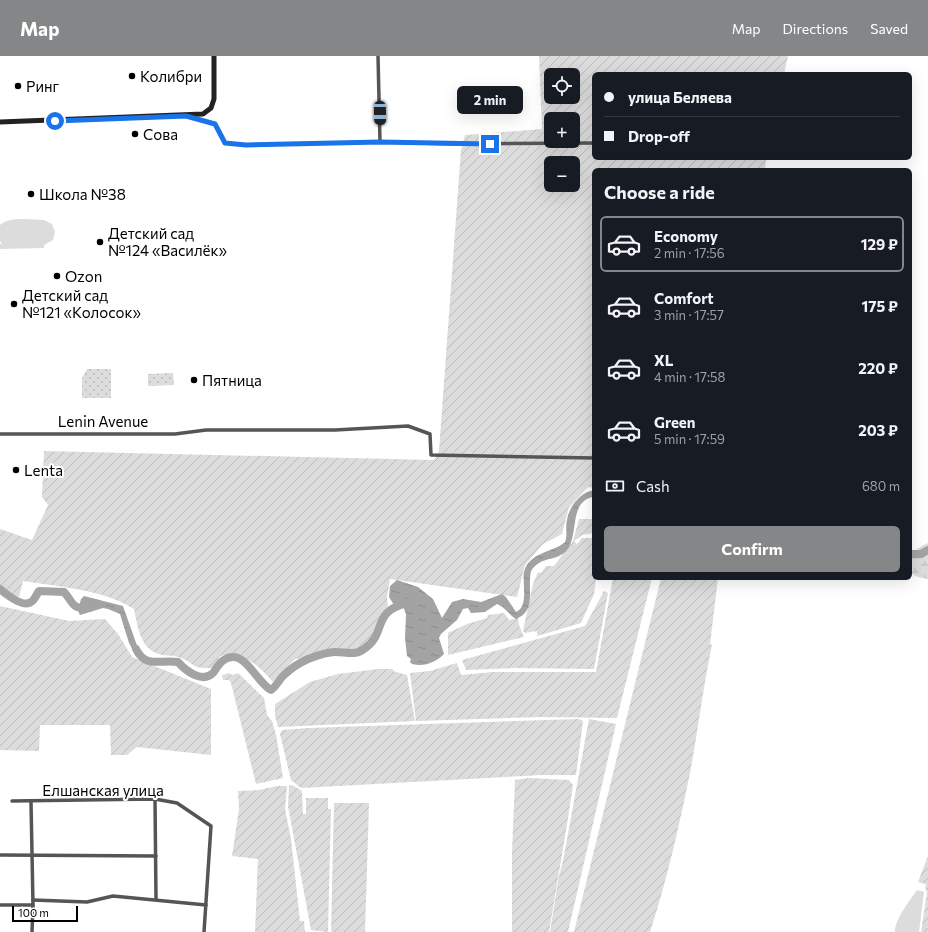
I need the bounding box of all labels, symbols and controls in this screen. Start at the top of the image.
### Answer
text: Map [20,17,59,40]
text: Map [732,20,761,37]
text: Directions [783,20,848,37]
text: Saved [870,20,908,37]
place label: Колибри [140,67,202,85]
map controls [544,68,580,192]
button: locate [544,68,580,104]
marker: Колибри [127,71,137,81]
place label: Ринг [26,77,60,95]
marker: Ринг [13,81,23,91]
callout: 2 min [457,86,523,114]
text: улица Беляева [628,88,732,106]
text: 2 min [474,92,506,108]
car [374,101,386,125]
route start [46,112,64,130]
button: + [544,112,580,148]
place label: Сова [143,125,178,143]
text: Drop-off [628,127,690,145]
marker: Сова [130,129,140,139]
route end [481,135,499,153]
button: − [544,156,580,192]
text: Choose a ride [604,181,715,203]
place label: Школа №38 [39,185,126,203]
marker: Школа №38 [26,189,36,199]
place label: Детский сад №124 «Василёк» [108,224,228,259]
icon: car [606,226,642,262]
text: Economy [654,227,718,245]
text: 129 ₽ [861,235,898,253]
marker: Детский сад №124 «Василёк» [95,237,105,247]
text: 2 min · 17:56 [654,245,725,261]
place label: Ozon [65,267,102,285]
marker: Ozon [52,271,62,281]
place label: Детский сад №121 «Колосок» [22,286,142,321]
icon: car [606,288,642,324]
text: Comfort [654,289,714,307]
text: 175 ₽ [862,297,898,315]
marker: Детский сад №121 «Колосок» [9,299,19,309]
text: 3 min · 17:57 [654,307,724,323]
icon: car [606,350,642,386]
text: XL [654,351,673,369]
text: 220 ₽ [858,359,898,377]
text: 4 min · 17:58 [654,369,725,385]
place label: Пятница [202,371,262,389]
marker: Пятница [189,375,199,385]
street label: Lenin Avenue [58,412,148,430]
icon: car [606,412,642,448]
text: Green [654,413,695,431]
text: 203 ₽ [858,421,898,439]
text: 5 min · 17:59 [654,431,725,447]
place label: Lenta [24,461,63,479]
marker: Lenta [11,465,21,475]
icon: cash [604,475,626,497]
text: Cash [636,477,670,495]
text: 680 m [862,478,900,494]
button: Confirm [604,526,900,572]
street label: Елшанская улица [42,781,164,799]
scale bar [12,904,78,923]
text: 100 m [18,906,49,919]

